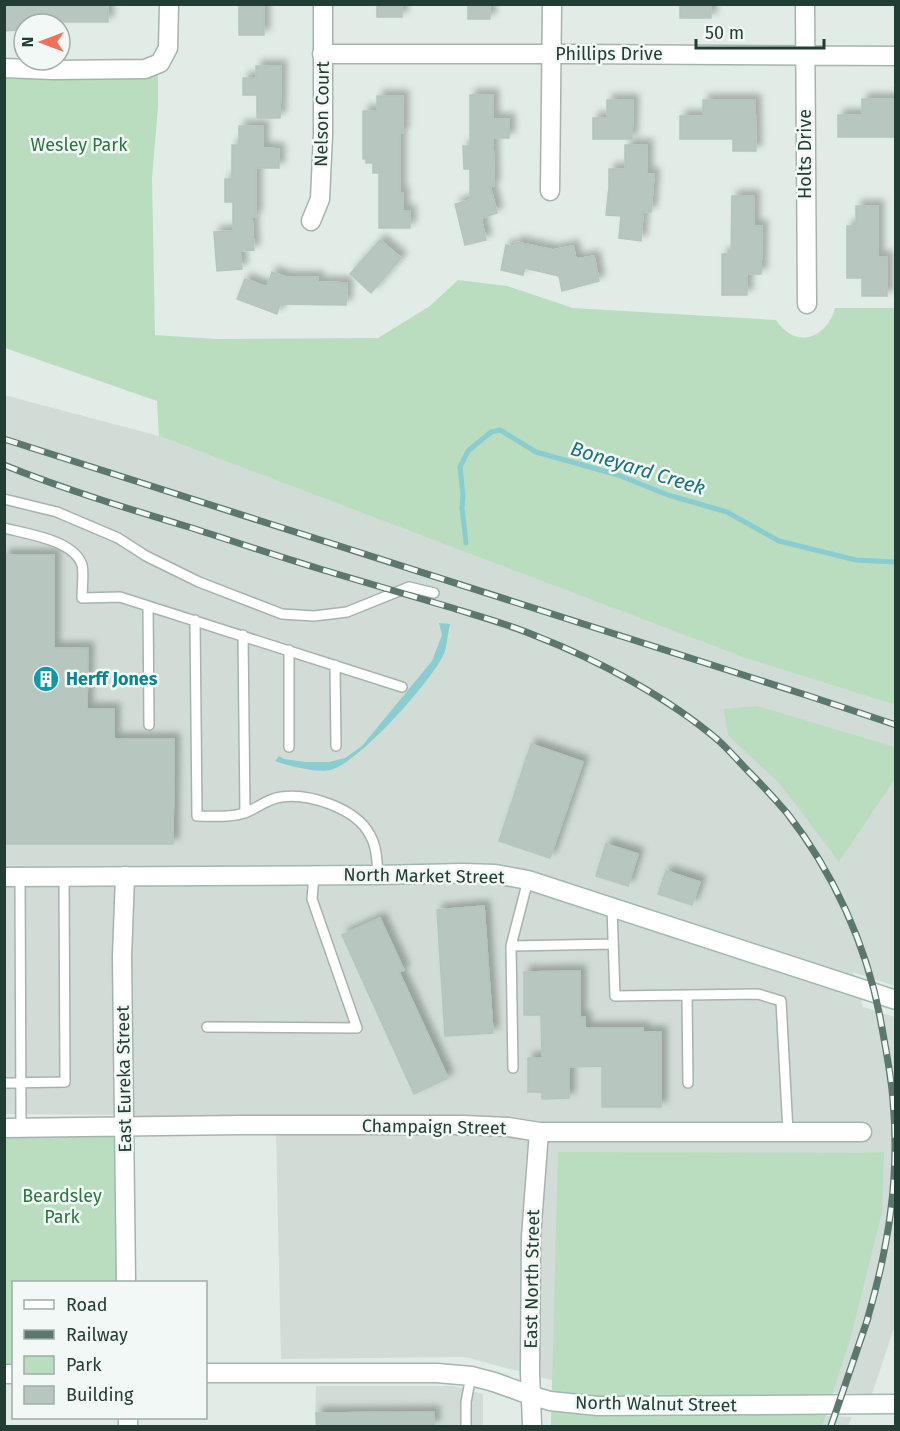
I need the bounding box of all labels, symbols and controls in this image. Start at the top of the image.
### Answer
north arrow [12,12,72,72]
scale bar [696,12,824,50]
text: 50 m [705,22,744,44]
text: N [18,37,37,47]
street label: Phillips Drive [555,43,663,65]
street label: Nelson Court [310,60,334,167]
street label: Holts Drive [794,109,816,199]
park label: Wesley Park [31,134,128,156]
water label: Boneyard Creek [568,436,708,500]
building icon: Herff Jones [31,664,61,694]
place label: Herff Jones [66,668,158,690]
street label: North Market Street [343,864,505,888]
street label: East Eureka Street [112,1005,136,1153]
street label: Champaign Street [362,1115,507,1139]
park label: Beardsley Park [22,1185,102,1228]
street label: East North Street [520,1209,544,1349]
legend [12,1281,207,1419]
text: Road [66,1294,108,1316]
text: Railway [66,1324,128,1346]
text: Park [66,1354,102,1376]
text: Building [66,1384,134,1406]
street label: North Walnut Street [575,1392,738,1416]

